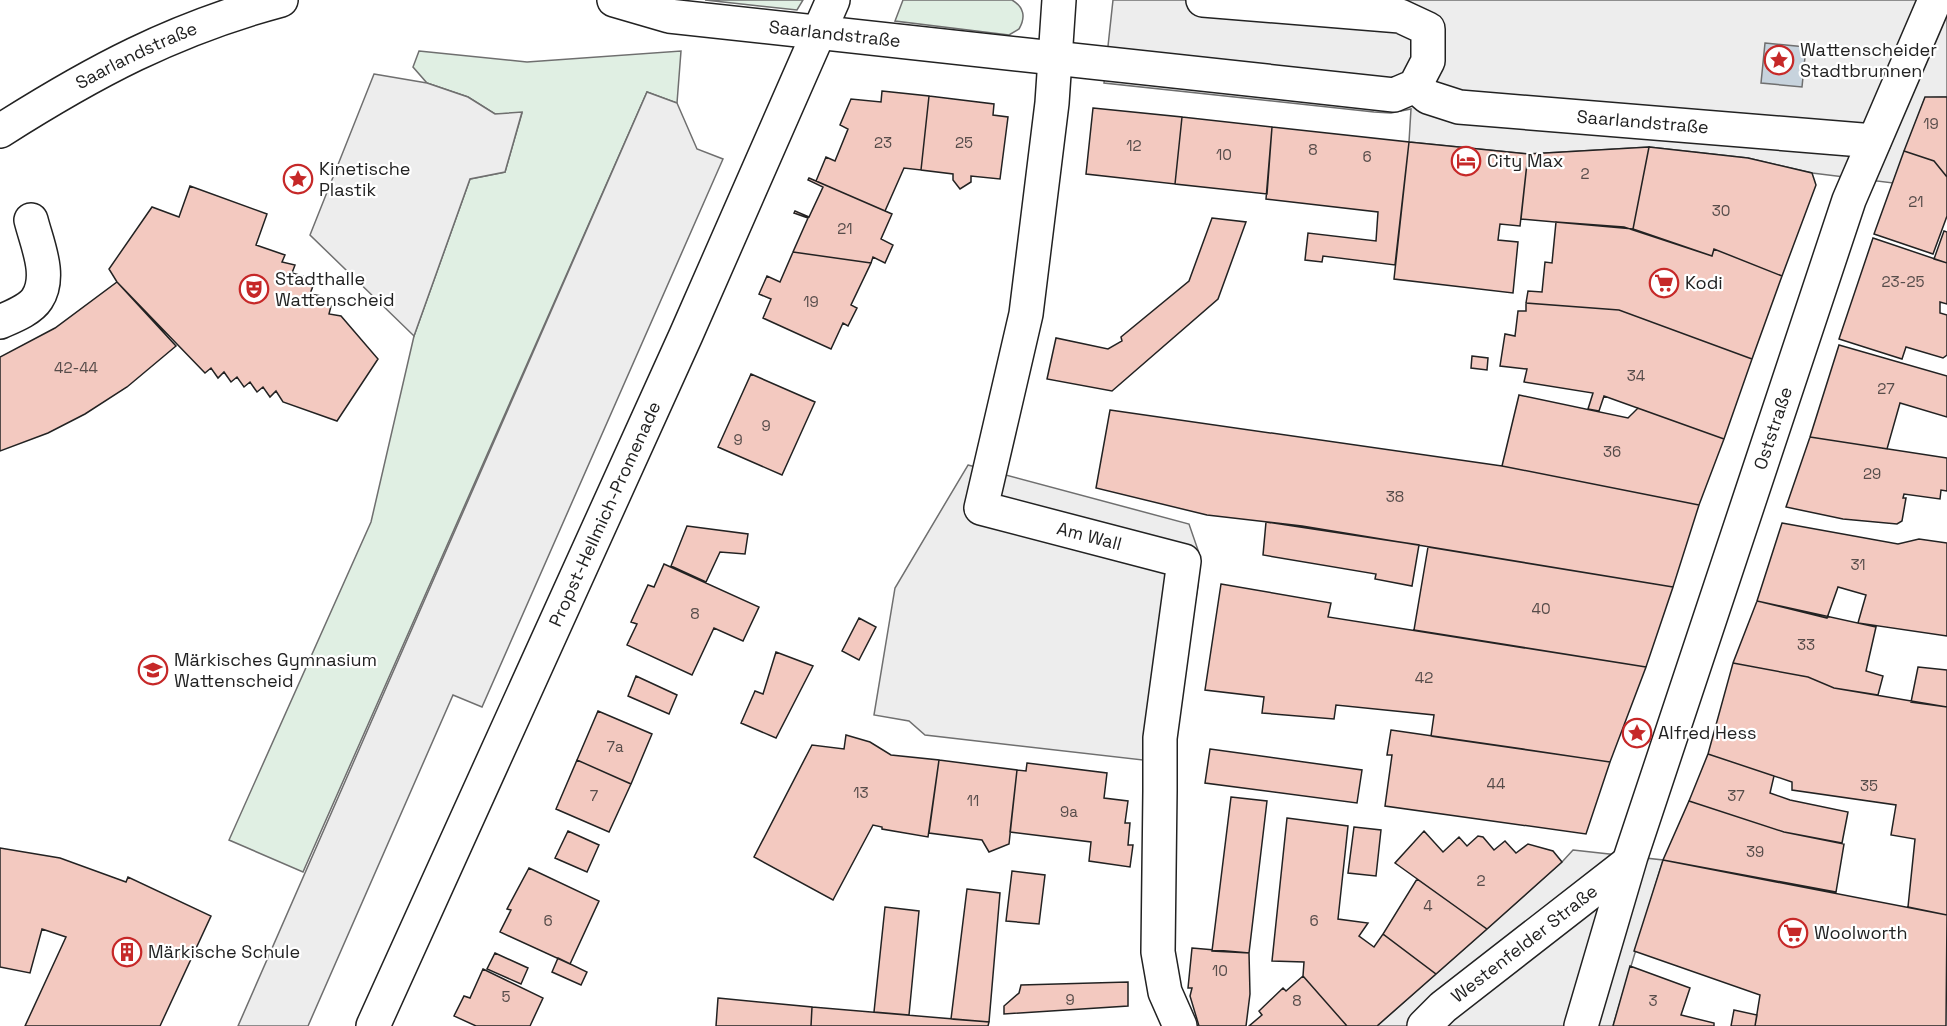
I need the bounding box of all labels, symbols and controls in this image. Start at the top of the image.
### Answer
street label: Saarlandstraße [768,15,902,52]
street label: Saarlandstraße [71,16,200,94]
place label: Wattenscheider Stadtbrunnen [1800,38,1937,82]
place icon: Wattenscheider Stadtbrunnen [1763,44,1795,76]
street label: Saarlandstraße [1576,105,1710,138]
house number: 19 [1923,114,1939,133]
house number: 23 [874,133,892,152]
house number: 25 [955,133,973,152]
house number: 12 [1126,136,1142,155]
house number: 8 [1308,140,1318,159]
house number: 10 [1216,145,1232,164]
hotel icon: City Max [1450,145,1482,177]
house number: 6 [1362,147,1372,166]
place label: City Max [1487,149,1563,172]
place label: Kinetische Plastik [319,157,410,201]
place icon: Kinetische Plastik [282,163,314,195]
house number: 2 [1580,164,1590,183]
house number: 21 [1908,192,1924,211]
house number: 30 [1712,201,1730,220]
house number: 21 [837,219,853,238]
place label: Stadthalle Wattenscheid [275,267,395,311]
supermarket icon: Kodi [1648,267,1680,299]
place label: Kodi [1685,271,1723,294]
house number: 23-25 [1882,272,1924,291]
theatre icon: Stadthalle Wattenscheid [238,273,270,305]
house number: 19 [803,292,819,311]
house number: 42-44 [54,358,98,377]
house number: 34 [1627,366,1645,385]
house number: 27 [1877,379,1895,398]
street label: Oststraße [1748,384,1797,472]
street label: Propst-Hellmich-Promenade [543,398,665,630]
house number: 9 [761,416,771,435]
house number: 9 [733,430,743,449]
house number: 36 [1603,442,1621,461]
house number: 29 [1863,464,1881,483]
house number: 38 [1386,487,1404,506]
street label: Am Wall [1055,516,1124,555]
house number: 31 [1850,555,1866,574]
house number: 40 [1532,599,1551,618]
house number: 8 [690,604,700,623]
house number: 33 [1797,635,1815,654]
place label: Märkisches Gymnasium Wattenscheid [174,648,377,692]
school or university icon: Märkisches Gymnasium Wattenscheid [137,654,169,686]
house number: 42 [1415,668,1433,687]
place icon: Alfred Hess [1621,717,1653,749]
place label: Alfred Hess [1658,721,1756,744]
house number: 7a [606,737,624,756]
house number: 44 [1487,774,1505,793]
house number: 35 [1860,776,1878,795]
house number: 13 [853,783,869,802]
house number: 7 [590,786,598,805]
house number: 37 [1727,786,1745,805]
house number: 11 [967,791,979,810]
house number: 9a [1060,802,1078,821]
house number: 39 [1746,842,1764,861]
house number: 2 [1476,871,1486,890]
street label: Westenfelder Straße [1446,879,1602,1007]
house number: 4 [1423,896,1433,915]
house number: 6 [543,911,553,930]
house number: 6 [1309,911,1319,930]
supermarket icon: Woolworth [1777,917,1809,949]
place label: Woolworth [1814,921,1908,944]
building icon: Märkische Schule [111,936,143,968]
place label: Märkische Schule [148,940,300,963]
house number: 10 [1212,961,1228,980]
house number: 5 [502,987,511,1006]
house number: 9 [1065,990,1075,1009]
house number: 8 [1292,991,1302,1010]
house number: 3 [1648,991,1658,1010]

